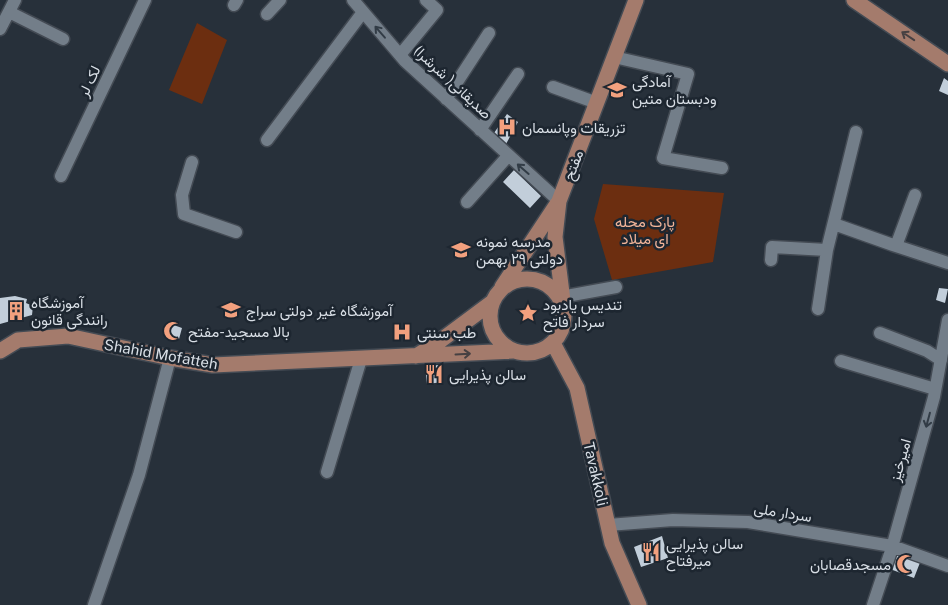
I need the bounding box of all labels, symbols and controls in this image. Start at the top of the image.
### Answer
one-way arrow [375,26,386,39]
one-way arrow [901,31,915,42]
street label: (شرشرا )صدیقانی [409,42,495,124]
street label: لک لر [74,63,105,101]
place label: آمادگی ودبستان متین [632,73,717,109]
school or university icon: آمادگی ودبستان متین [606,79,628,101]
hospital icon: تزریقات وپانسمان [496,116,518,138]
place label: تزریقات وپانسمان [522,119,625,138]
street label: مفتح [559,147,589,184]
one-way arrow [516,163,529,174]
park label: پارک محله ای میلاد [615,213,675,249]
place label: مدرسه نمونه دولتی ۲۹ بهمن [476,233,563,269]
school or university icon: مدرسه نمونه دولتی ۲۹ بهمن [450,239,472,261]
place label: آموزشگاه رانندگی قانون [31,294,108,330]
place label: تندیس یادبود سردار فاتح [543,296,622,333]
school or university icon: آموزشگاه غیر دولتی سراج [220,299,242,321]
building icon: آموزشگاه رانندگی قانون [5,300,27,322]
place label: آموزشگاه غیر دولتی سراج [246,302,394,322]
place icon: تندیس یادبود سردار فاتح [517,302,539,324]
mosque icon: بالا مسجید-مفتح [162,320,184,342]
hospital icon: طب سنتی [391,321,413,343]
place label: بالا مسجید-مفتح [188,323,290,343]
place label: طب سنتی [417,324,477,343]
street label: Shahid Mofatteh [103,336,219,372]
one-way arrow [455,349,471,358]
restaurant icon: سالن پذیرایی [423,363,445,385]
place label: سالن پذیرایی [449,366,526,385]
one-way arrow [923,411,932,427]
street label: امیرخیز [886,437,915,485]
street label: Tavakkoli [580,440,612,508]
street label: سردار ملی [753,499,813,527]
place label: سالن پذیرایی میرفتاح [666,535,743,572]
restaurant icon: سالن پذیرایی میرفتاح [640,541,662,563]
mosque icon: مسجدقصابان [895,553,917,575]
place label: مسجدقصابان [810,556,891,574]

